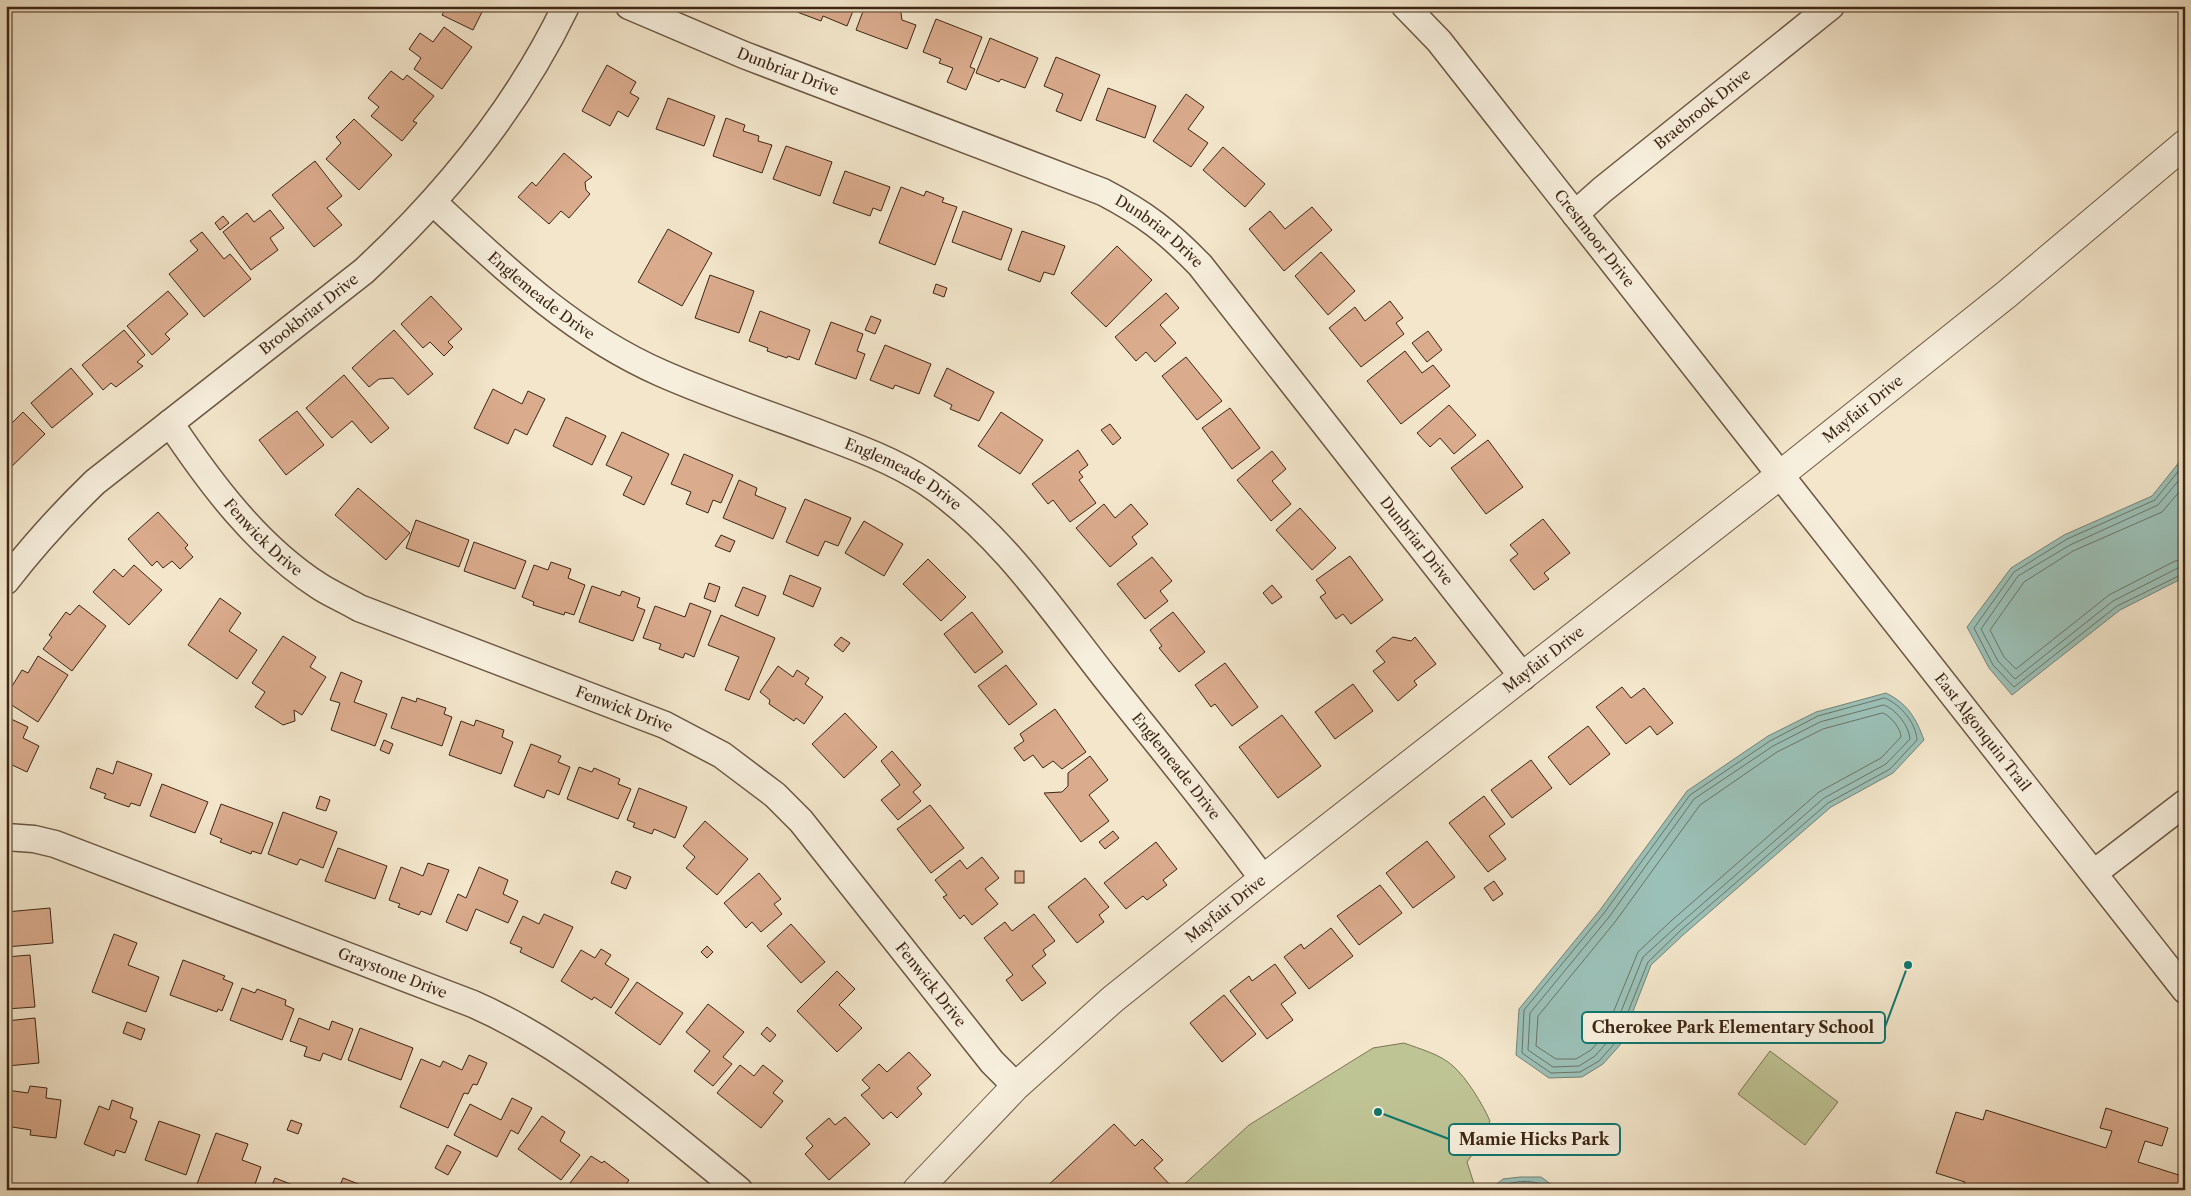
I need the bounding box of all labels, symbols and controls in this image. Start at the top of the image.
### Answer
street label: Dunbriar Drive [734,43,842,99]
street label: Braebrook Drive [1650,65,1754,153]
street label: Crestmoor Drive [1550,185,1639,291]
street label: Dunbriar Drive [1112,190,1207,272]
street label: Englemeade Drive [484,247,599,344]
street label: Brookbriar Drive [255,269,362,359]
street label: Mayfair Drive [1818,371,1907,447]
street label: Englemeade Drive [842,434,966,514]
street label: Dunbriar Drive [1376,492,1457,589]
street label: Fenwick Drive [220,495,306,580]
street label: Mayfair Drive [1499,622,1588,697]
street label: East Algonquin Trail [1931,669,2035,795]
street label: Fenwick Drive [573,682,677,737]
street label: Englemeade Drive [1128,709,1225,823]
street label: Mayfair Drive [1181,871,1269,947]
street label: Fenwick Drive [892,938,970,1030]
street label: Graystone Drive [335,943,450,1002]
callout: Cherokee Park Elementary School [1582,1012,1885,1043]
text: Cherokee Park Elementary School [1592,1017,1875,1037]
callout: Mamie Hicks Park [1449,1124,1620,1155]
text: Mamie Hicks Park [1459,1129,1610,1149]

